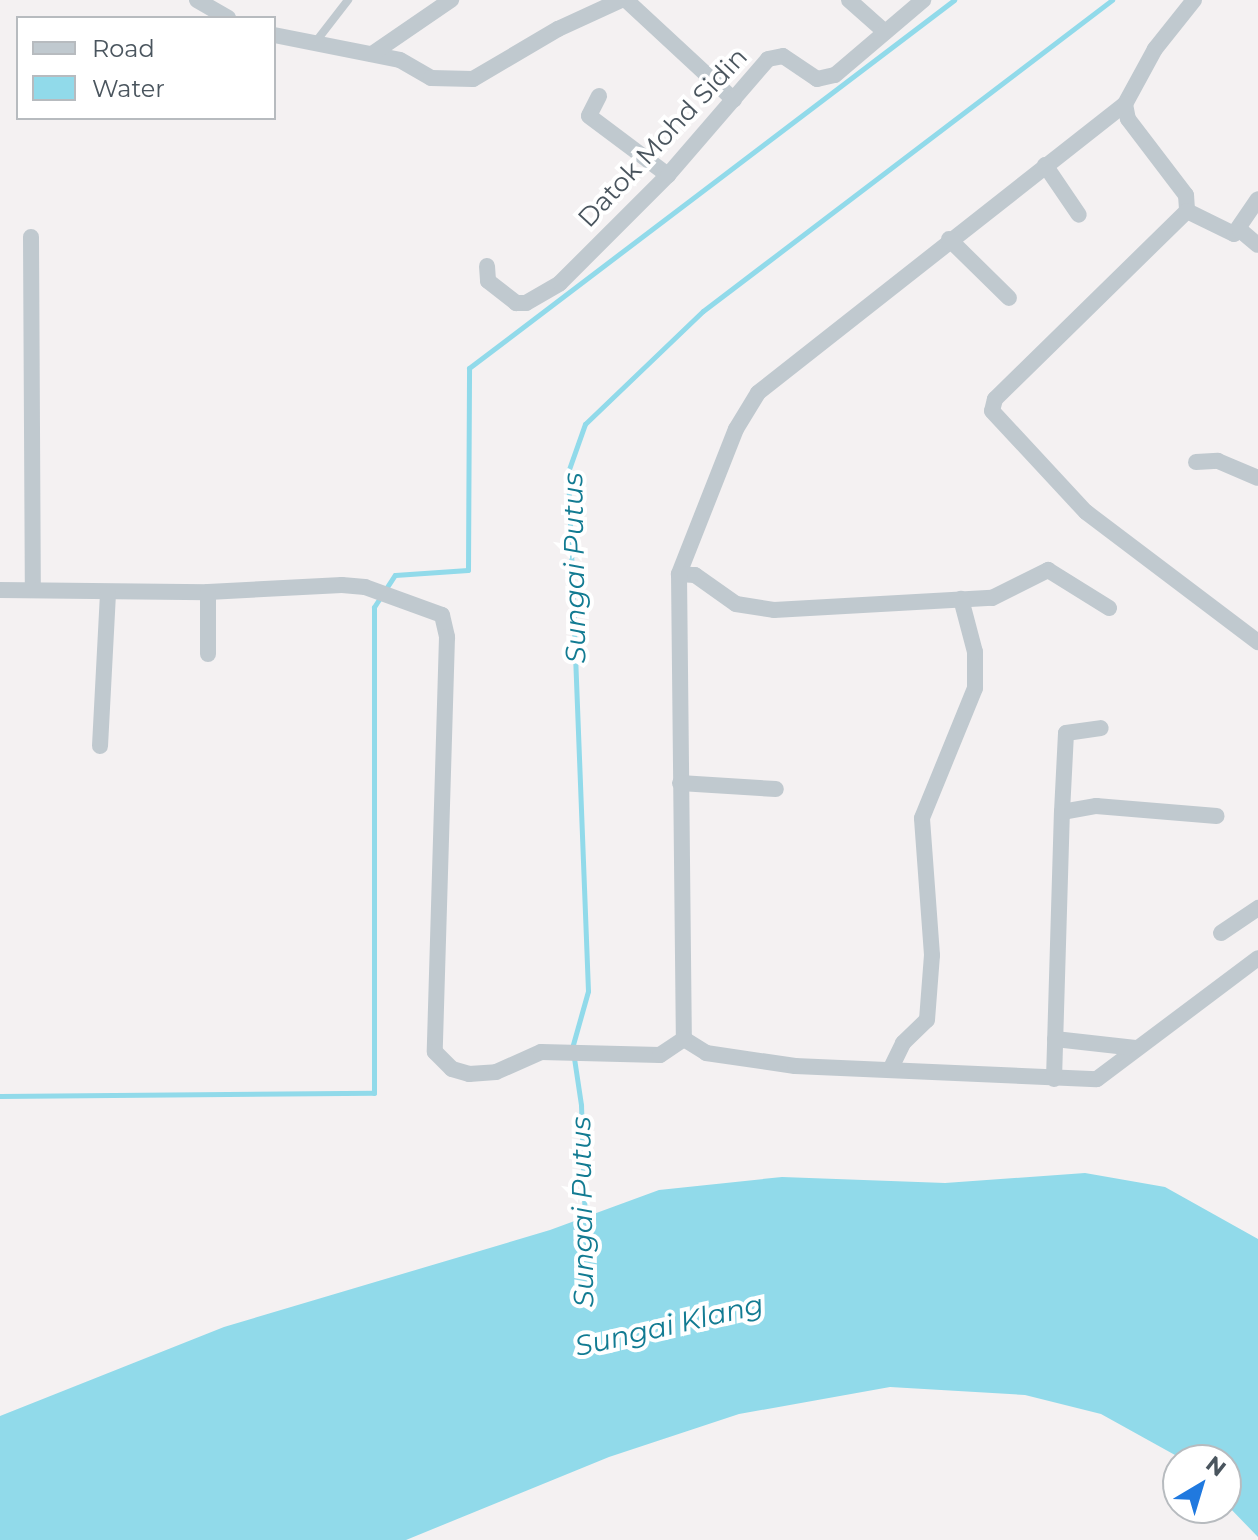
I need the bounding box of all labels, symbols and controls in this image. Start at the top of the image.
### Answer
legend [16,16,276,120]
text: Road [92,34,155,63]
street label: Datok Mohd Sidin [572,42,754,234]
text: Water [92,74,165,103]
water label: Sungai Putus [556,472,592,664]
water label: Sungai Putus [564,1116,600,1308]
water label: Sungai Klang [571,1287,767,1363]
north arrow [1162,1444,1242,1524]
text: N [1201,1450,1231,1482]

